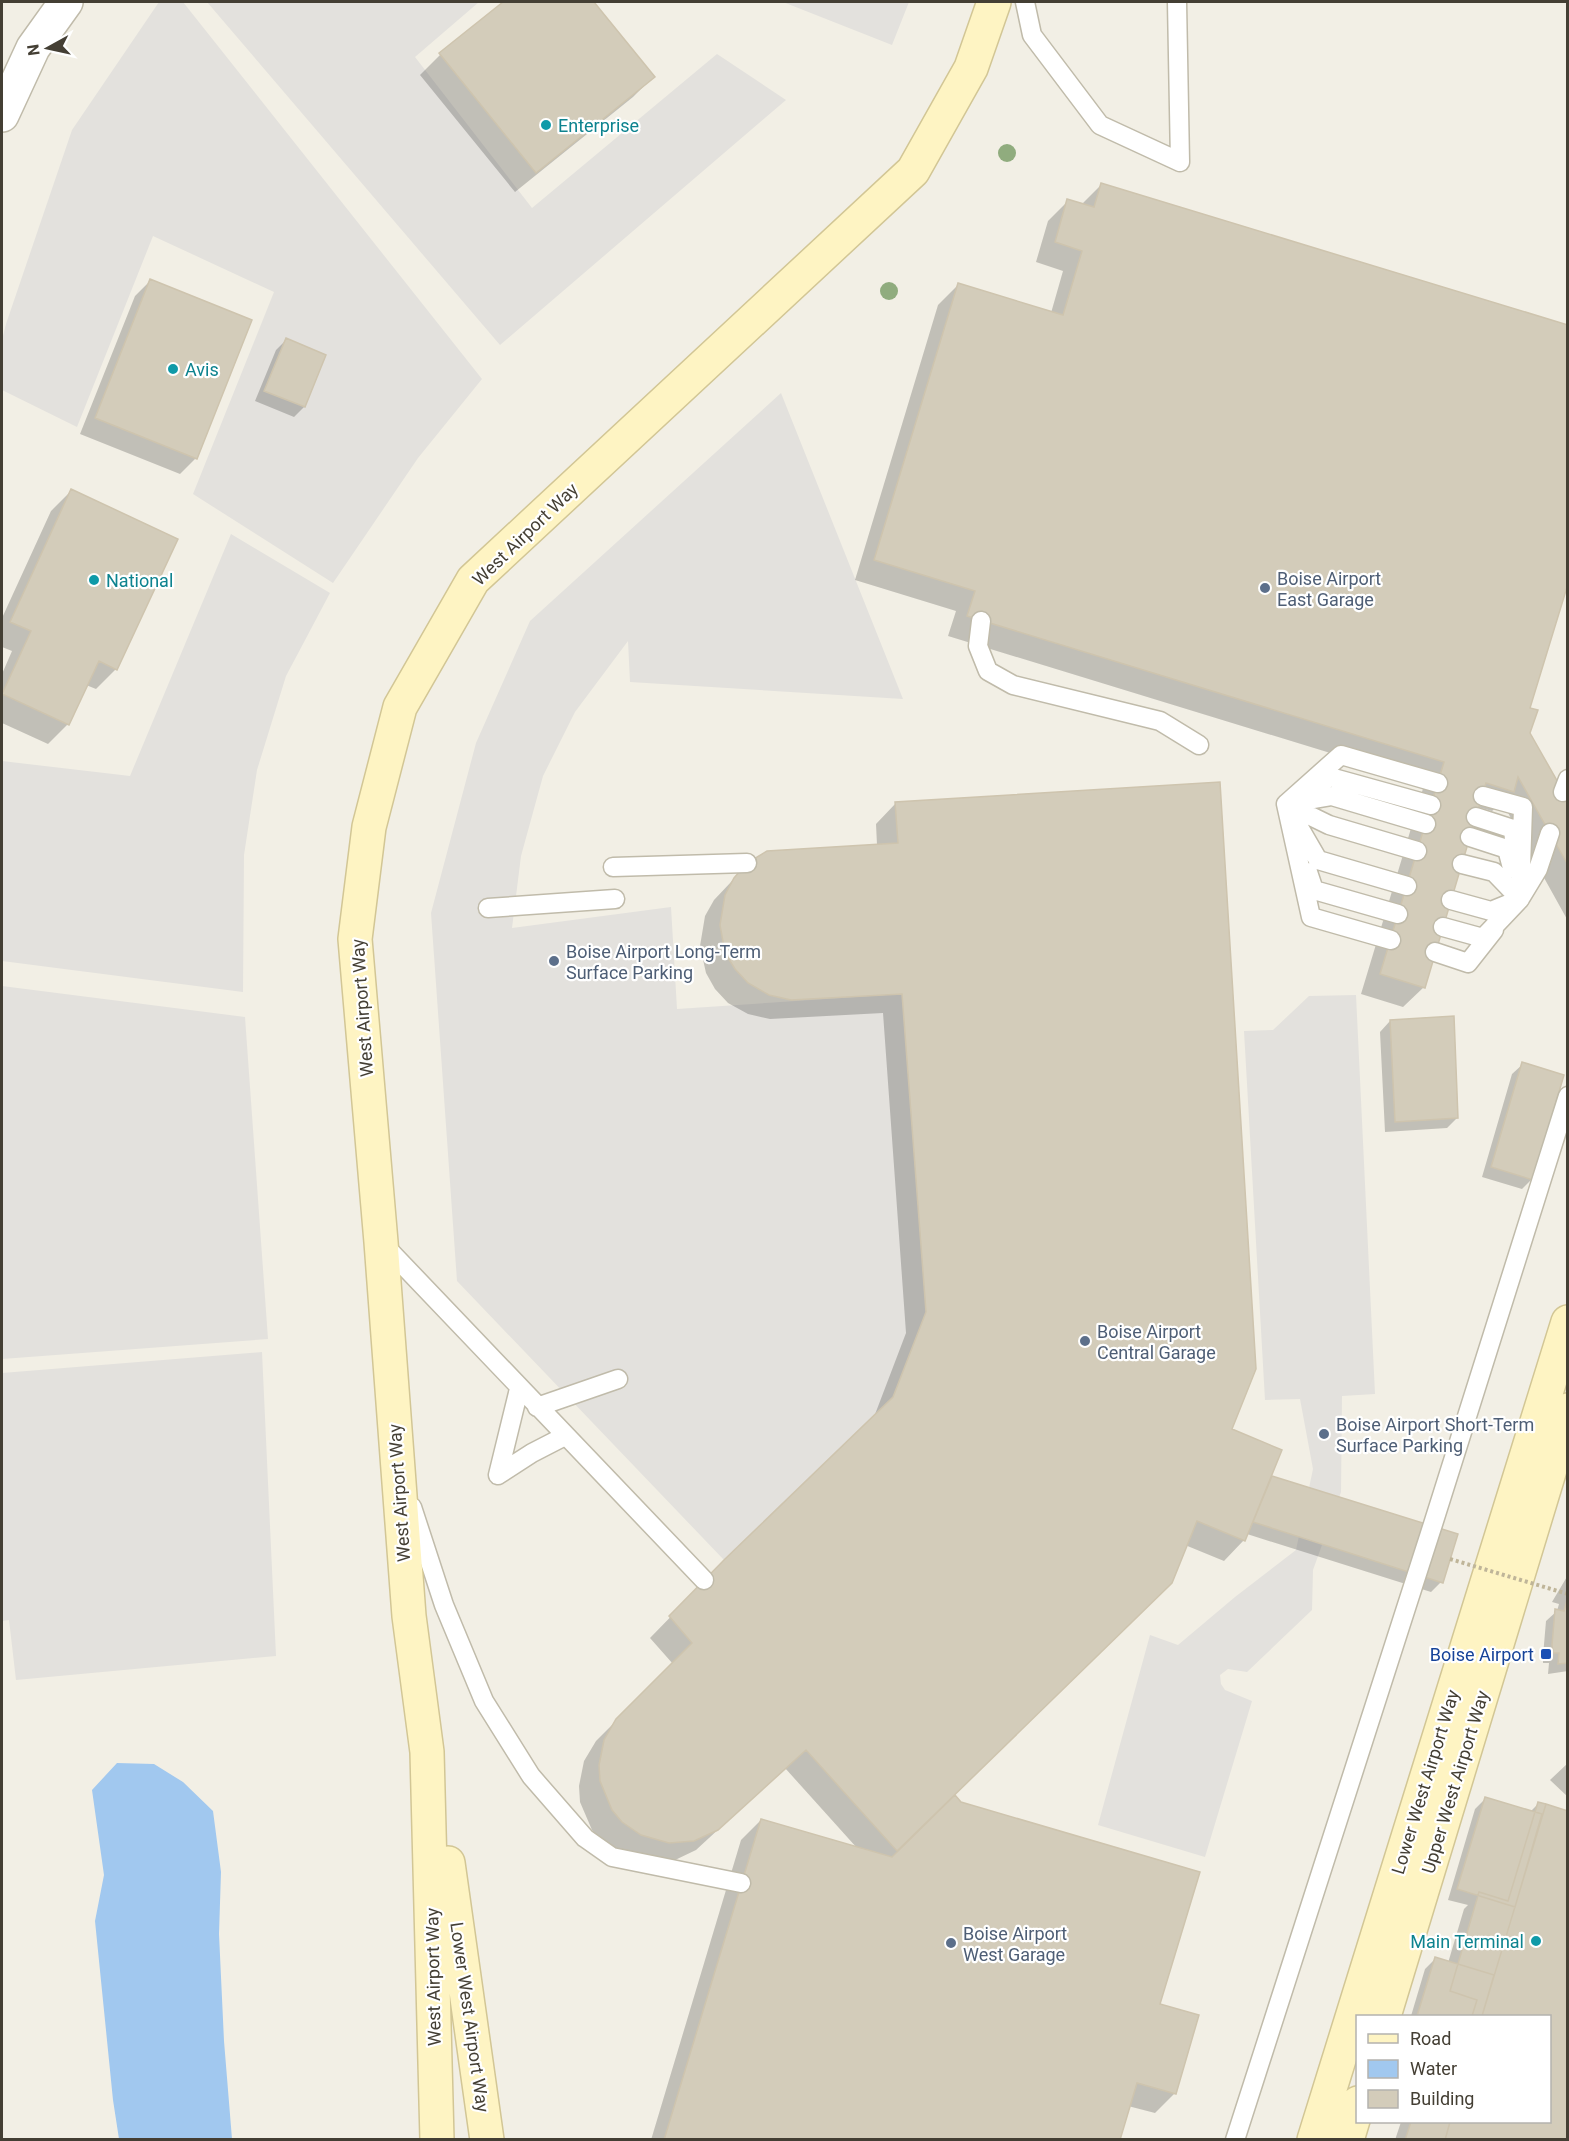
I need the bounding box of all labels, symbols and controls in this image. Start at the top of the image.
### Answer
north arrow [18,18,78,78]
text: N [23,43,44,57]
place label: Enterprise [558,115,639,136]
marker: Enterprise [539,118,553,132]
place label: Avis [185,359,219,380]
marker: Avis [166,362,180,376]
street label: West Airport Way [468,478,582,590]
place label: Boise Airport East Garage [1277,568,1381,610]
place label: National [106,570,173,591]
marker: National [87,573,101,587]
marker: Boise Airport East Garage [1258,581,1272,595]
street label: West Airport Way [347,938,377,1078]
place label: Boise Airport Long-Term Surface Parking [566,941,761,983]
marker: Boise Airport Long-Term Surface Parking [547,954,561,968]
place label: Boise Airport Central Garage [1097,1321,1216,1363]
marker: Boise Airport Central Garage [1078,1334,1092,1348]
place label: Boise Airport Short-Term Surface Parking [1336,1414,1534,1456]
street label: West Airport Way [384,1423,414,1563]
marker: Boise Airport Short-Term Surface Parking [1317,1427,1331,1441]
place label: Boise Airport [1430,1644,1534,1665]
marker: Boise Airport [1539,1647,1553,1661]
street label: Lower West Airport Way [1387,1687,1463,1877]
street label: Upper West Airport Way [1417,1688,1493,1876]
street label: West Airport Way [421,1907,445,2046]
street label: Lower West Airport Way [446,1921,494,2114]
place label: Boise Airport West Garage [963,1923,1067,1965]
place label: Main Terminal [1410,1931,1524,1952]
marker: Main Terminal [1529,1934,1543,1948]
marker: Boise Airport West Garage [944,1936,958,1950]
legend [1356,2015,1551,2123]
text: Road [1410,2028,1451,2049]
text: Water [1410,2058,1457,2079]
text: Building [1410,2088,1474,2109]

